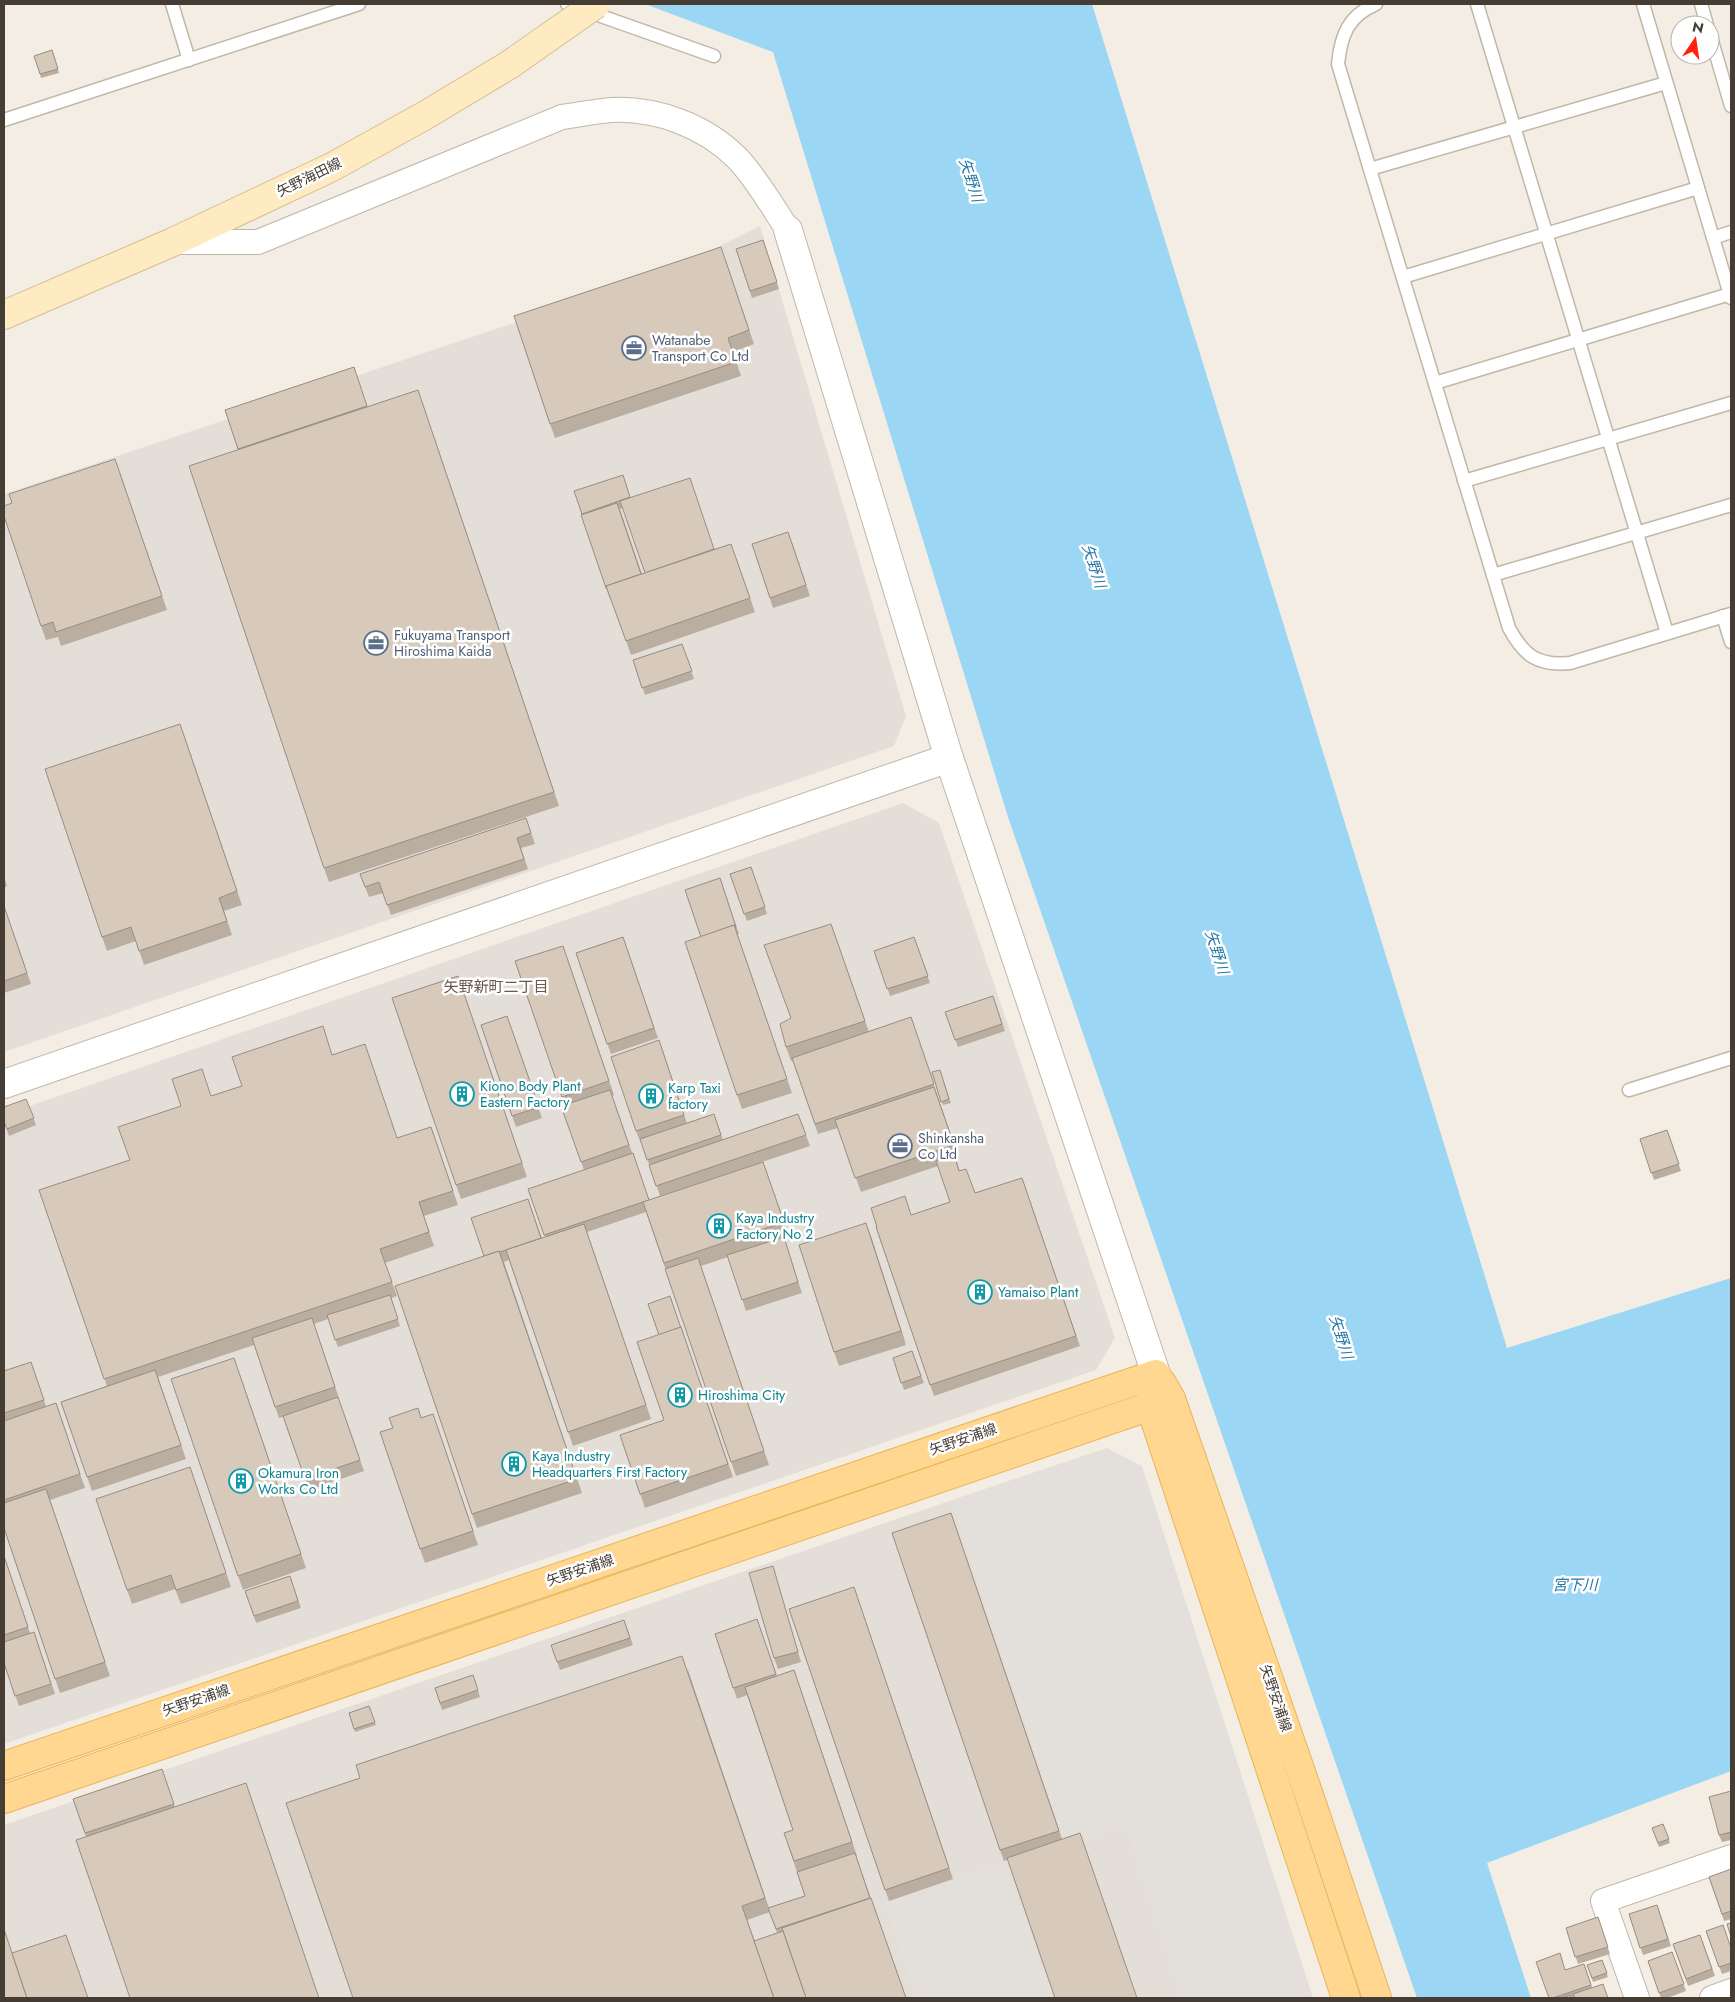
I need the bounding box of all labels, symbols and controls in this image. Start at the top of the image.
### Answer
north arrow [1670,15,1720,65]
text: N [1690,16,1706,38]
street label: 矢野海田線 [273,153,345,201]
water label: 矢野川 [954,155,989,207]
place label: Watanabe Transport Co Ltd [652,330,749,366]
office icon: Watanabe Transport Co Ltd [621,335,647,361]
water label: 矢野川 [1077,541,1112,593]
place label: Fukuyama Transport Hiroshima Kaida [394,625,511,661]
office icon: Fukuyama Transport Hiroshima Kaida [363,630,389,656]
water label: 矢野川 [1200,927,1235,979]
district label: 矢野新町二丁目 [443,976,549,998]
place label: Kiono Body Plant Eastern Factory [480,1076,581,1112]
place label: Karp Taxi factory [668,1078,721,1114]
building icon: Kiono Body Plant Eastern Factory [449,1081,475,1107]
building icon: Karp Taxi factory [638,1083,664,1109]
place label: Shinkansha Co Ltd [918,1128,984,1164]
office icon: Shinkansha Co Ltd [887,1133,913,1159]
place label: Kaya Industry Factory No 2 [736,1208,815,1244]
building icon: Kaya Industry Factory No 2 [706,1213,732,1239]
building icon: Yamaiso Plant [967,1279,993,1305]
place label: Yamaiso Plant [998,1282,1079,1302]
water label: 矢野川 [1324,1312,1359,1364]
building icon: Hiroshima City [667,1382,693,1408]
place label: Hiroshima City [698,1385,786,1405]
street label: 矢野安浦線 [927,1418,999,1460]
place label: Kaya Industry Headquarters First Factory [532,1446,688,1482]
building icon: Kaya Industry Headquarters First Factory [501,1451,527,1477]
place label: Okamura Iron Works Co Ltd [258,1463,339,1499]
building icon: Okamura Iron Works Co Ltd [228,1468,254,1494]
street label: 矢野安浦線 [544,1549,616,1591]
water label: 宮下川 [1552,1574,1599,1596]
street label: 矢野安浦線 [1255,1662,1297,1734]
street label: 矢野安浦線 [160,1679,232,1721]

